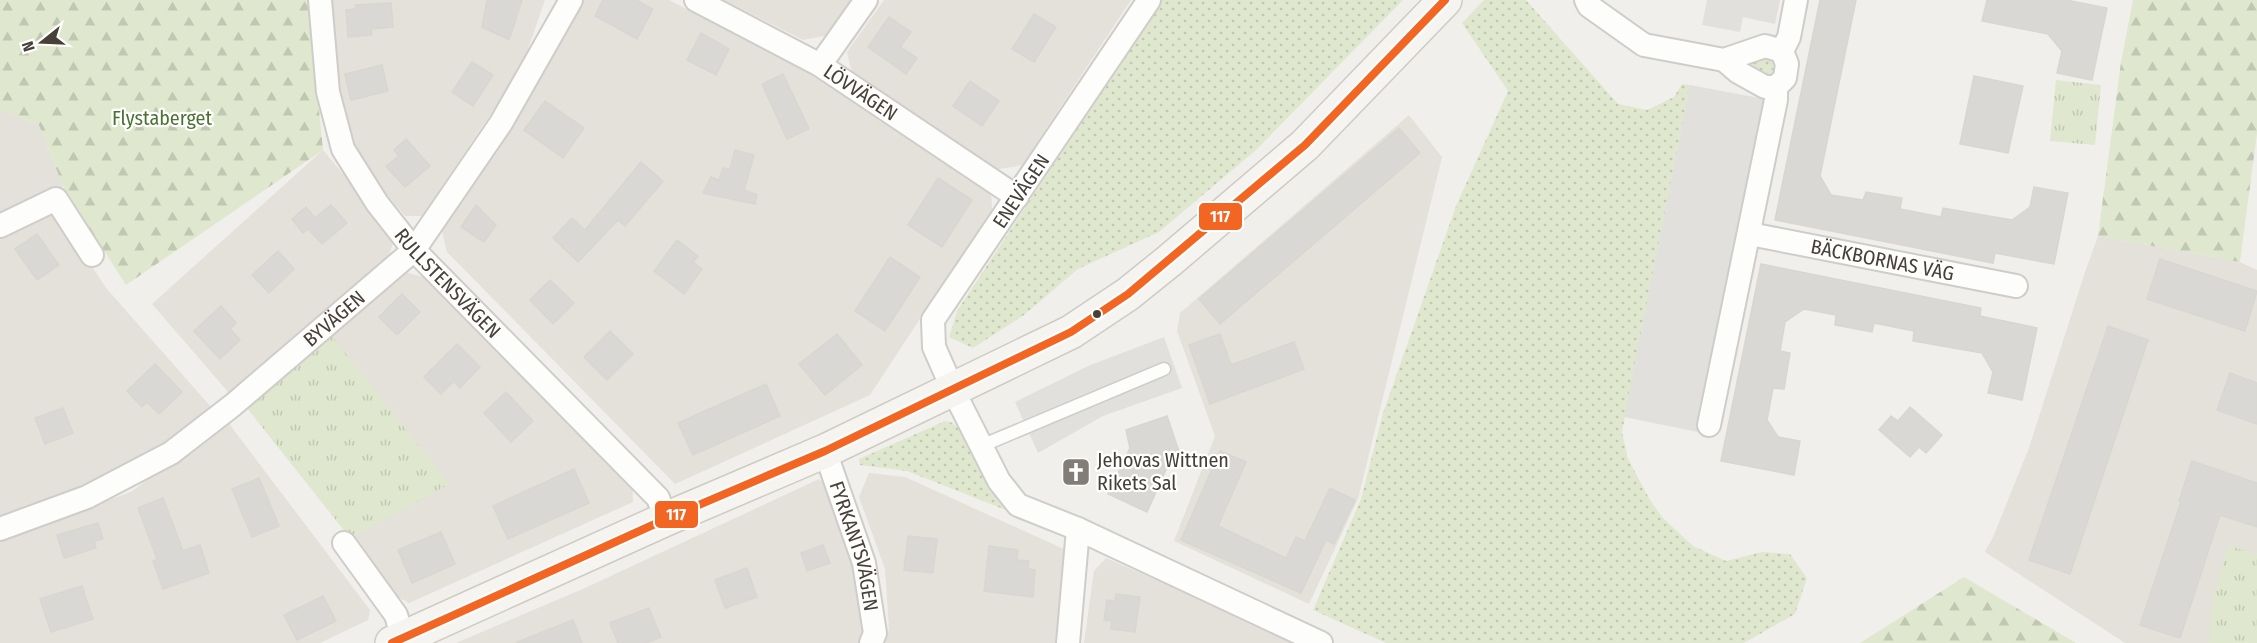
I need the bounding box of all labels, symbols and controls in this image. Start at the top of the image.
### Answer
north arrow [12,12,72,72]
text: N [18,39,39,54]
street label: LÖVVÄGEN [819,59,902,126]
park label: Flystaberget [112,106,212,130]
street label: ENEVÄGEN [988,149,1054,233]
line badge: 117 [1198,202,1243,231]
text: 117 [1210,207,1230,226]
street label: RULLSTENSVÄGEN [389,223,506,343]
street label: BÄCKBORNAS VÄG [1809,234,1956,286]
street label: BYVÄGEN [298,285,370,352]
unlabelled marker [1091,308,1103,320]
place label: Jehovas Wittnen Rikets Sal [1097,448,1229,495]
church icon: Jehovas Wittnen Rikets Sal [1060,456,1092,488]
street label: FYRKANTSVÄGEN [824,478,883,613]
line badge: 117 [654,500,699,529]
text: 117 [666,505,686,524]

